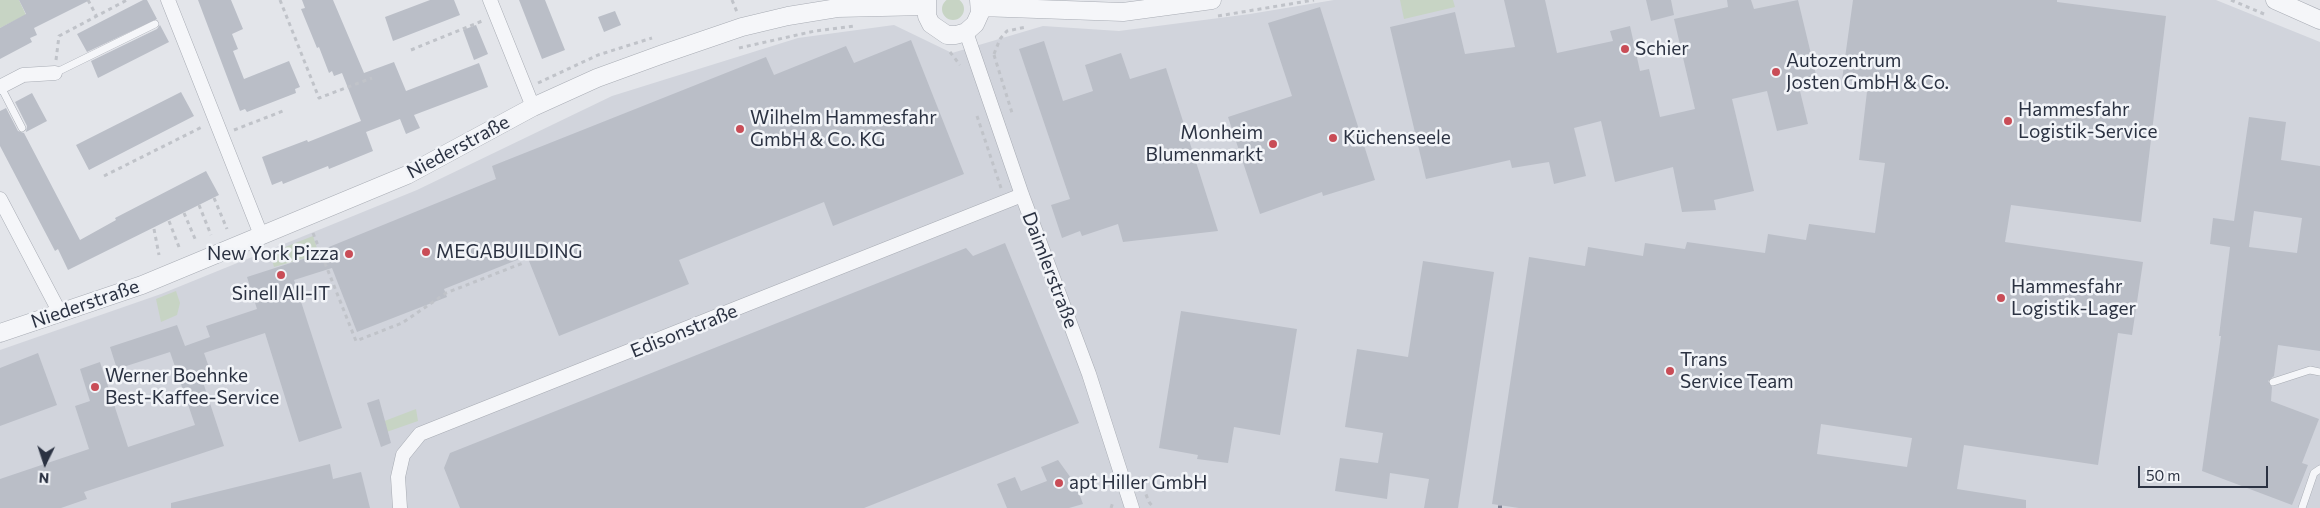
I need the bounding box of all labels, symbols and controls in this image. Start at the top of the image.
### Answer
place label: Schier [1635,38,1689,60]
marker: Schier [1619,43,1631,55]
place label: Autozentrum Josten GmbH & Co. [1786,50,1949,94]
marker: Autozentrum Josten GmbH & Co. [1770,66,1782,78]
place label: Hammesfahr Logistik-Service [2018,99,2157,143]
place label: Wilhelm Hammesfahr GmbH & Co. KG [750,107,937,151]
street label: Niederstraße [403,110,513,184]
marker: Hammesfahr Logistik-Service [2002,115,2014,127]
place label: Monheim Blumenmarkt [1146,122,1263,166]
marker: Wilhelm Hammesfahr GmbH & Co. KG [734,123,746,135]
place label: Küchenseele [1343,127,1451,149]
marker: Küchenseele [1327,132,1339,144]
marker: Monheim Blumenmarkt [1267,138,1279,150]
street label: Daimlerstraße [1017,209,1083,331]
place label: MEGABUILDING [436,241,582,263]
place label: New York Pizza [207,243,339,265]
marker: MEGABUILDING [420,246,432,258]
marker: New York Pizza [343,248,355,260]
marker: Sinell All-IT [275,269,287,281]
street label: Niederstraße [28,275,142,333]
place label: Hammesfahr Logistik-Lager [2011,276,2136,320]
place label: Sinell All-IT [232,283,330,305]
marker: Hammesfahr Logistik-Lager [1995,292,2007,304]
street label: Edisonstraße [627,299,741,363]
place label: Trans Service Team [1680,349,1794,393]
place label: Werner Boehnke Best-Kaffee-Service [105,365,279,409]
marker: Trans Service Team [1664,365,1676,377]
marker: Werner Boehnke Best-Kaffee-Service [89,381,101,393]
north arrow [20,438,70,488]
scale bar [2140,456,2270,488]
text: 50 m [2146,466,2180,484]
text: N [38,470,50,487]
place label: apt Hiller GmbH [1069,472,1207,494]
marker: apt Hiller GmbH [1053,477,1065,489]

